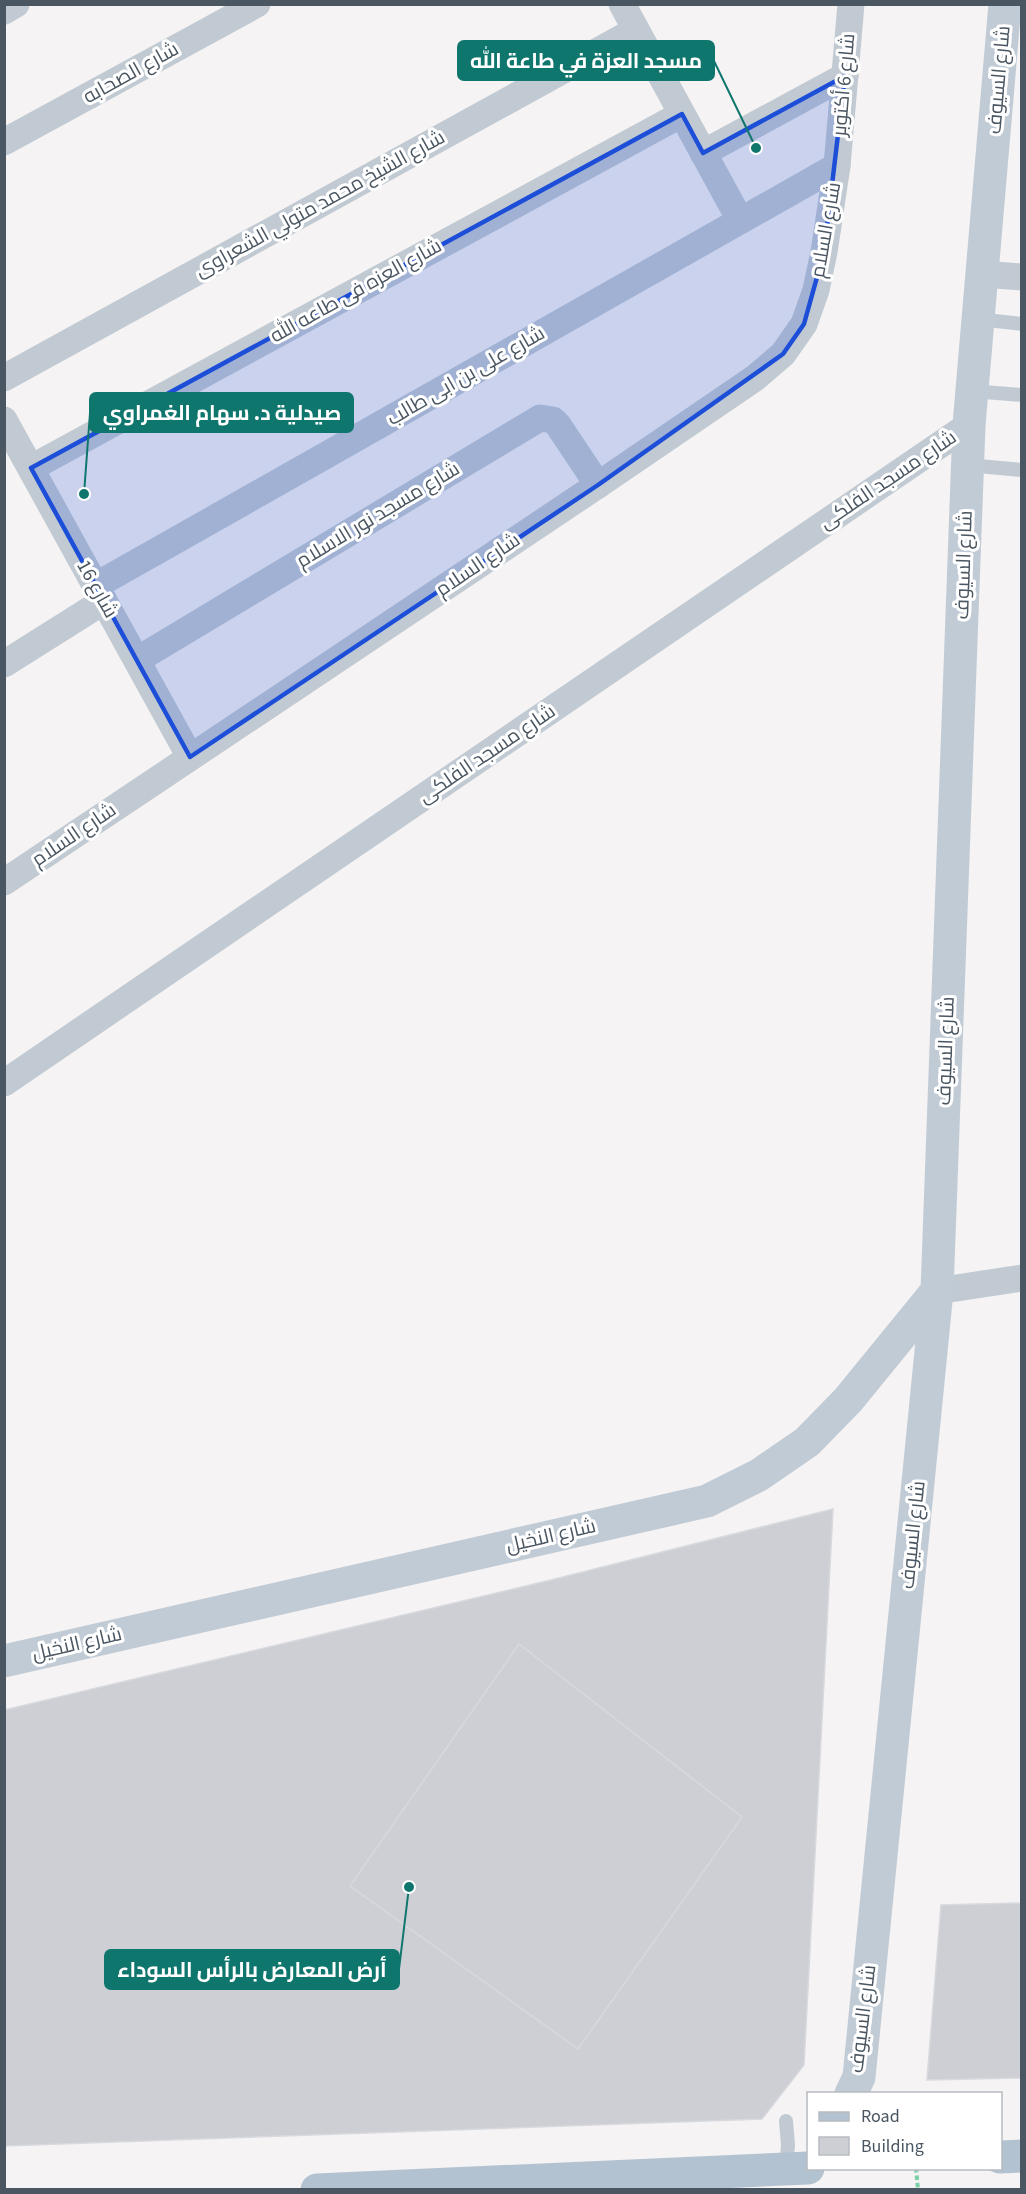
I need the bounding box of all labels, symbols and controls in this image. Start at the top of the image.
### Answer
street label: شارع السيوف [980,25,1018,135]
street label: شارع 6 أكتوبر [825,32,862,139]
street label: شارع الصحابه [78,35,184,111]
callout: مسجد العزة في طاعة الله [458,41,714,80]
text: مسجد العزة في طاعة الله [470,46,702,78]
street label: شارع الشيخ محمد متولي الشعراوى [190,123,451,285]
street label: شارع السلام [804,180,848,280]
street label: شارع العزه فى طاعه الله [265,232,447,350]
street label: شارع على بن ابى طالب [382,319,550,433]
callout: صيدلية د. سهام الغمراوي [90,393,353,432]
text: صيدلية د. سهام الغمراوي [103,398,341,430]
street label: شارع مسجد الفلكى [814,424,962,536]
street label: شارع مسجد نور الاسلام [291,455,465,575]
street label: شارع السيوف [948,510,980,620]
street label: شارع السلام [430,526,526,604]
street label: شارع 16 [70,555,124,623]
street label: شارع مسجد الفلكى [413,698,561,810]
street label: شارع السلام [26,796,122,874]
street label: شارع السيوف [930,996,962,1106]
street label: شارع السيوف [893,1479,933,1591]
street label: شارع النخيل [503,1512,599,1560]
street label: شارع النخيل [29,1620,125,1668]
callout: أرض المعارض بالرأس السوداء [105,1950,399,1989]
text: أرض المعارض بالرأس السوداء [117,1955,387,1985]
street label: شارع السيوف [842,1963,884,2075]
legend [807,2092,1002,2170]
text: Road [861,2104,900,2129]
text: Building [861,2134,924,2159]

